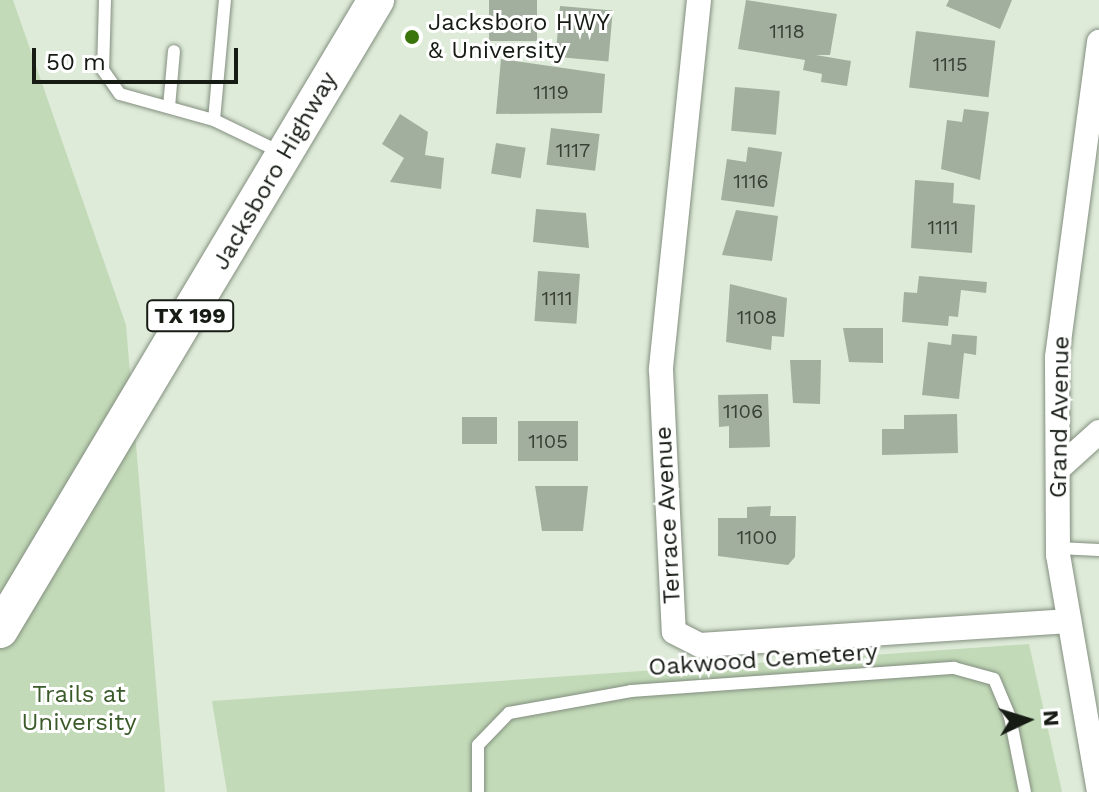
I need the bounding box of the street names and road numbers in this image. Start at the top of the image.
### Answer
street label: Jacksboro Highway [207,67,343,275]
road number: TX 199 [146,298,234,334]
street label: Grand Avenue [1044,335,1076,499]
street label: Terrace Avenue [649,425,687,605]
street label: Oakwood Cemetery [647,638,879,682]

